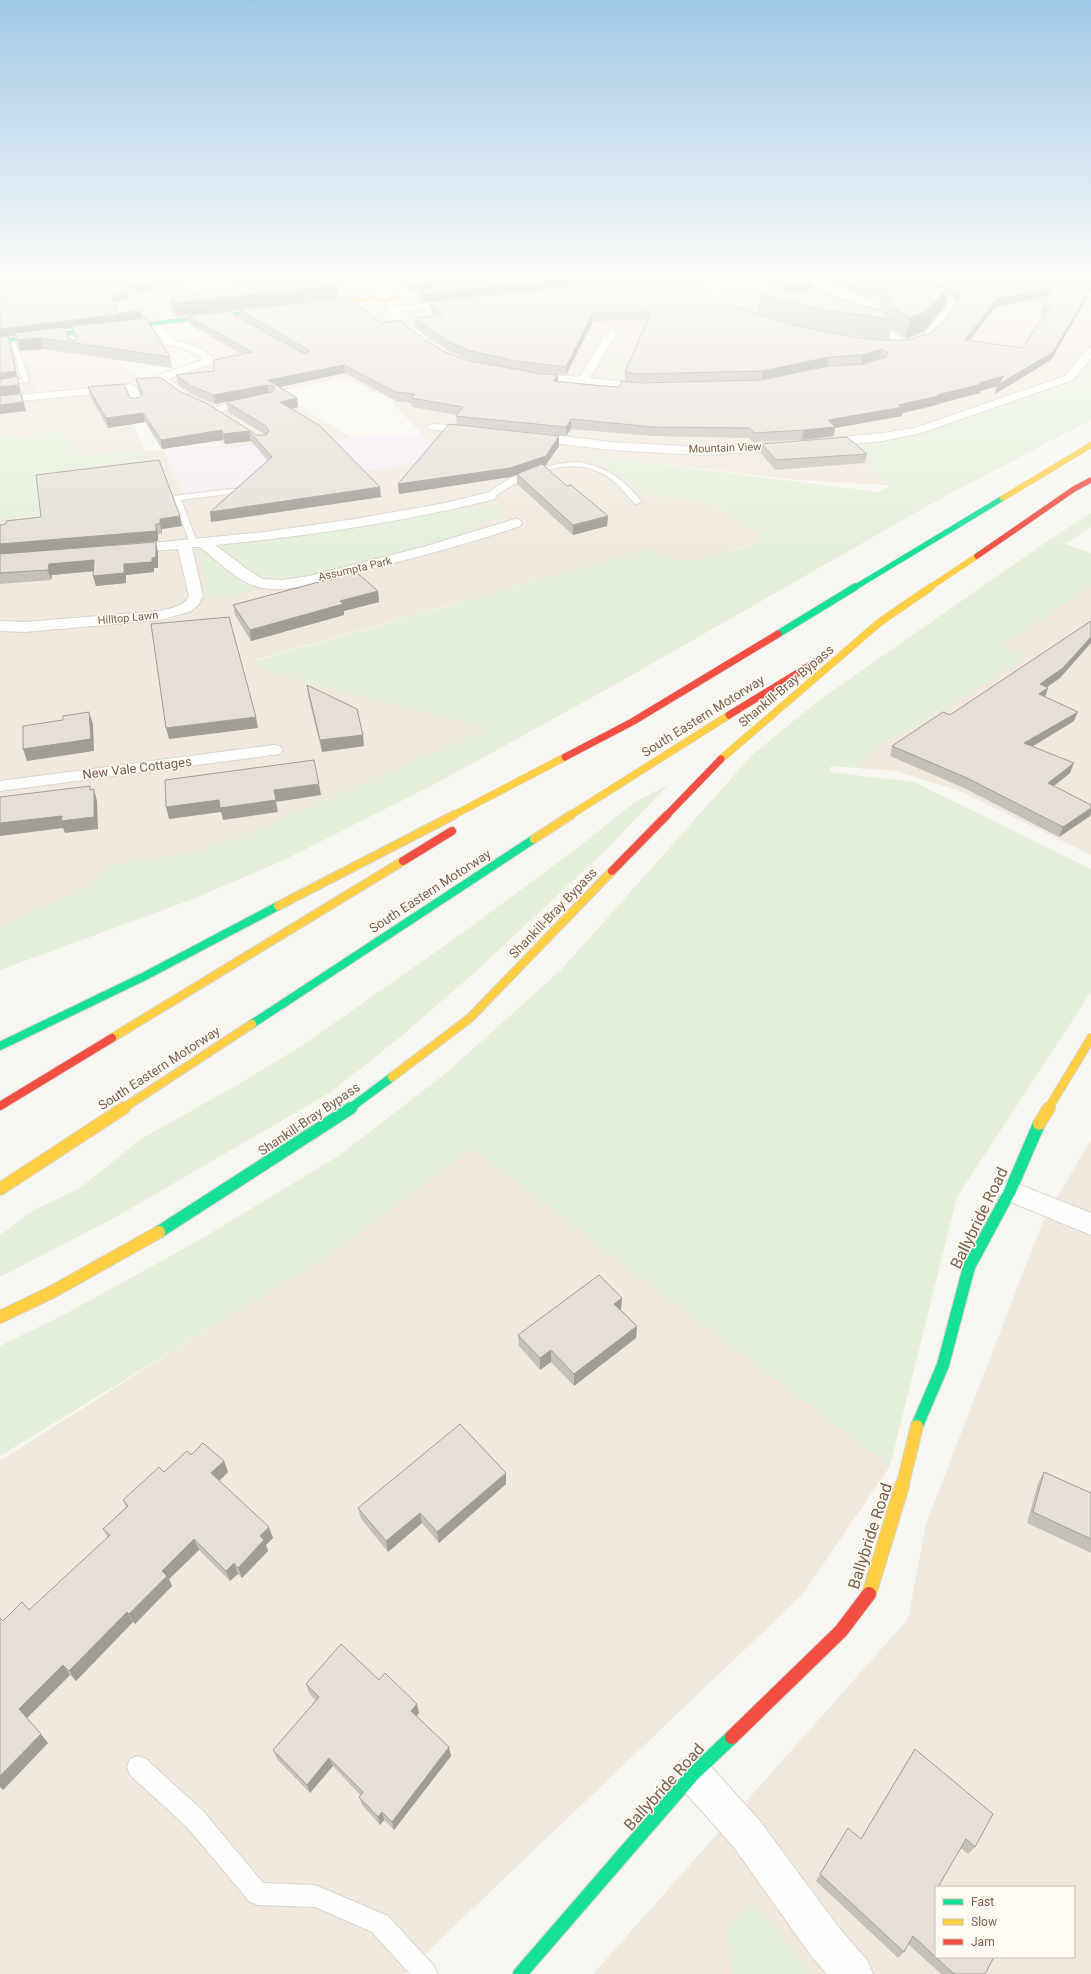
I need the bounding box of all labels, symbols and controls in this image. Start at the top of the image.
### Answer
street label: Mountain View [688,440,762,456]
street label: Assumpta Park [317,554,393,584]
street label: Hilltop Lawn [97,609,159,627]
street label: Shankill-Bray Bypass [735,642,837,730]
street label: South Eastern Motorway [639,672,767,760]
street label: New Vale Cottages [82,754,193,782]
street label: South Eastern Motorway [366,846,494,936]
street label: Shankill-Bray Bypass [506,865,600,961]
street label: South Eastern Motorway [95,1023,223,1113]
street label: Shankill-Bray Bypass [255,1079,363,1159]
street label: Ballybride Road [946,1164,1012,1272]
street label: Ballybride Road [844,1481,896,1591]
street label: Ballybride Road [620,1740,708,1834]
legend [935,1886,1075,1958]
text: Fast [971,1895,994,1909]
text: Slow [971,1915,997,1929]
text: Jam [971,1935,995,1949]

